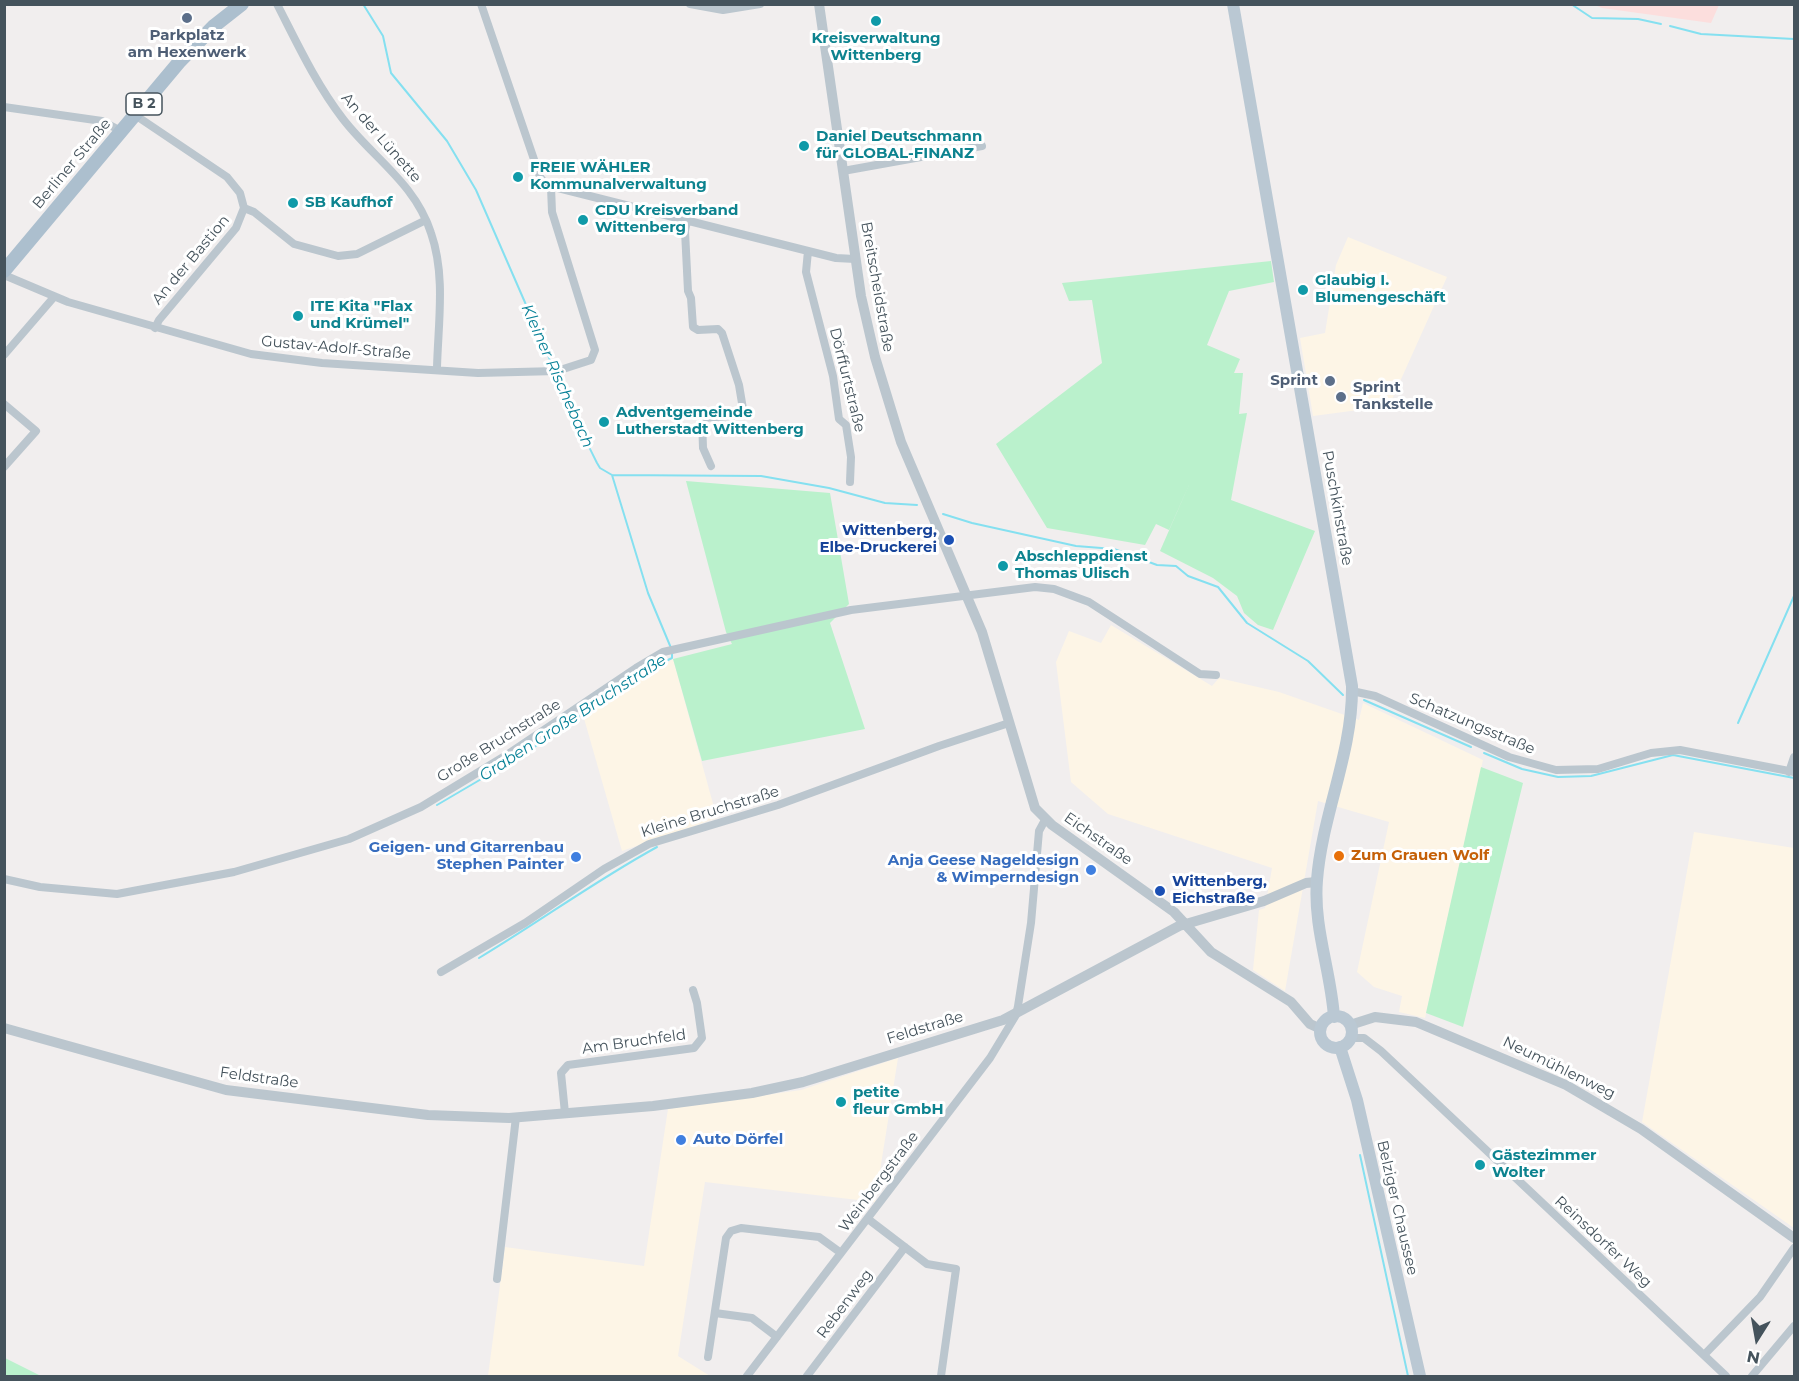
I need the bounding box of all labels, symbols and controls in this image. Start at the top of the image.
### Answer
marker: Parkplatz am Hexenwerk [180,11,194,25]
marker: Kreisverwaltung Wittenberg [869,14,883,28]
place label: Parkplatz am Hexenwerk [128,27,246,62]
place label: Kreisverwaltung Wittenberg [811,30,941,65]
street label: An der Lünette [337,90,425,186]
road number: B 2 [126,93,162,115]
street label: Berliner Straße [29,115,115,213]
place label: Daniel Deutschmann für GLOBAL-FINANZ [816,128,982,163]
marker: Daniel Deutschmann für GLOBAL-FINANZ [797,139,811,153]
place label: FREIE WÄHLER Kommunalverwaltung [530,159,707,194]
marker: FREIE WÄHLER Kommunalverwaltung [511,170,525,184]
place label: SB Kaufhof [305,194,393,212]
marker: SB Kaufhof [286,196,300,210]
place label: CDU Kreisverband Wittenberg [595,202,738,237]
street label: An der Bastion [148,212,234,308]
marker: CDU Kreisverband Wittenberg [576,213,590,227]
street label: Breitscheidstraße [857,220,897,354]
place label: Glaubig I. Blumengeschäft [1315,272,1446,307]
marker: Glaubig I. Blumengeschäft [1296,283,1310,297]
place label: ITE Kita "Flax und Krümel" [310,298,413,333]
water label: Kleiner Rischebach [517,301,597,451]
marker: ITE Kita "Flax und Krümel" [291,309,305,323]
street label: Dörffurtstraße [825,326,869,434]
street label: Gustav-Adolf-Straße [260,332,412,364]
place label: Sprint [1270,372,1318,390]
marker: Sprint [1323,374,1337,388]
place label: Sprint Tankstelle [1353,379,1433,414]
marker: Sprint Tankstelle [1334,390,1348,404]
place label: Adventgemeinde Lutherstadt Wittenberg [616,404,804,439]
marker: Adventgemeinde Lutherstadt Wittenberg [597,415,611,429]
street label: Puschkinstraße [1318,449,1356,567]
place label: Wittenberg, Elbe-Druckerei [819,522,937,557]
marker: Wittenberg, Elbe-Druckerei [942,533,956,547]
place label: Abschleppdienst Thomas Ulisch [1015,548,1148,583]
marker: Abschleppdienst Thomas Ulisch [996,559,1010,573]
water label: Graben Große Bruchstraße [476,650,670,786]
street label: Schatzungsstraße [1406,689,1538,759]
street label: Große Bruchstraße [434,696,564,786]
street label: Kleine Bruchstraße [639,782,781,842]
street label: Eichstraße [1060,809,1136,869]
place label: Geigen- und Gitarrenbau Stephen Painter [369,839,564,874]
place label: Zum Grauen Wolf [1351,847,1489,865]
marker: Zum Grauen Wolf [1332,849,1346,863]
marker: Geigen- und Gitarrenbau Stephen Painter [569,850,583,864]
place label: Anja Geese Nageldesign & Wimperndesign [888,852,1079,887]
marker: Anja Geese Nageldesign & Wimperndesign [1084,863,1098,877]
place label: Wittenberg, Eichstraße [1172,873,1267,908]
marker: Wittenberg, Eichstraße [1153,884,1167,898]
street label: Feldstraße [884,1008,966,1048]
street label: Am Bruchfeld [581,1026,687,1058]
street label: Neumühlenweg [1500,1033,1618,1103]
street label: Feldstraße [219,1064,299,1092]
place label: petite fleur GmbH [853,1084,944,1119]
marker: petite fleur GmbH [834,1095,848,1109]
street label: Weinbergstraße [835,1128,923,1236]
place label: Auto Dörfel [693,1131,783,1149]
marker: Auto Dörfel [674,1133,688,1147]
street label: Belziger Chaussee [1373,1139,1421,1277]
place label: Gästezimmer Wolter [1492,1147,1597,1182]
marker: Gästezimmer Wolter [1473,1158,1487,1172]
street label: Reinsdorfer Weg [1551,1192,1655,1292]
street label: Rebenweg [813,1266,877,1342]
north arrow [1727,1309,1787,1369]
text: N [1745,1347,1762,1368]

